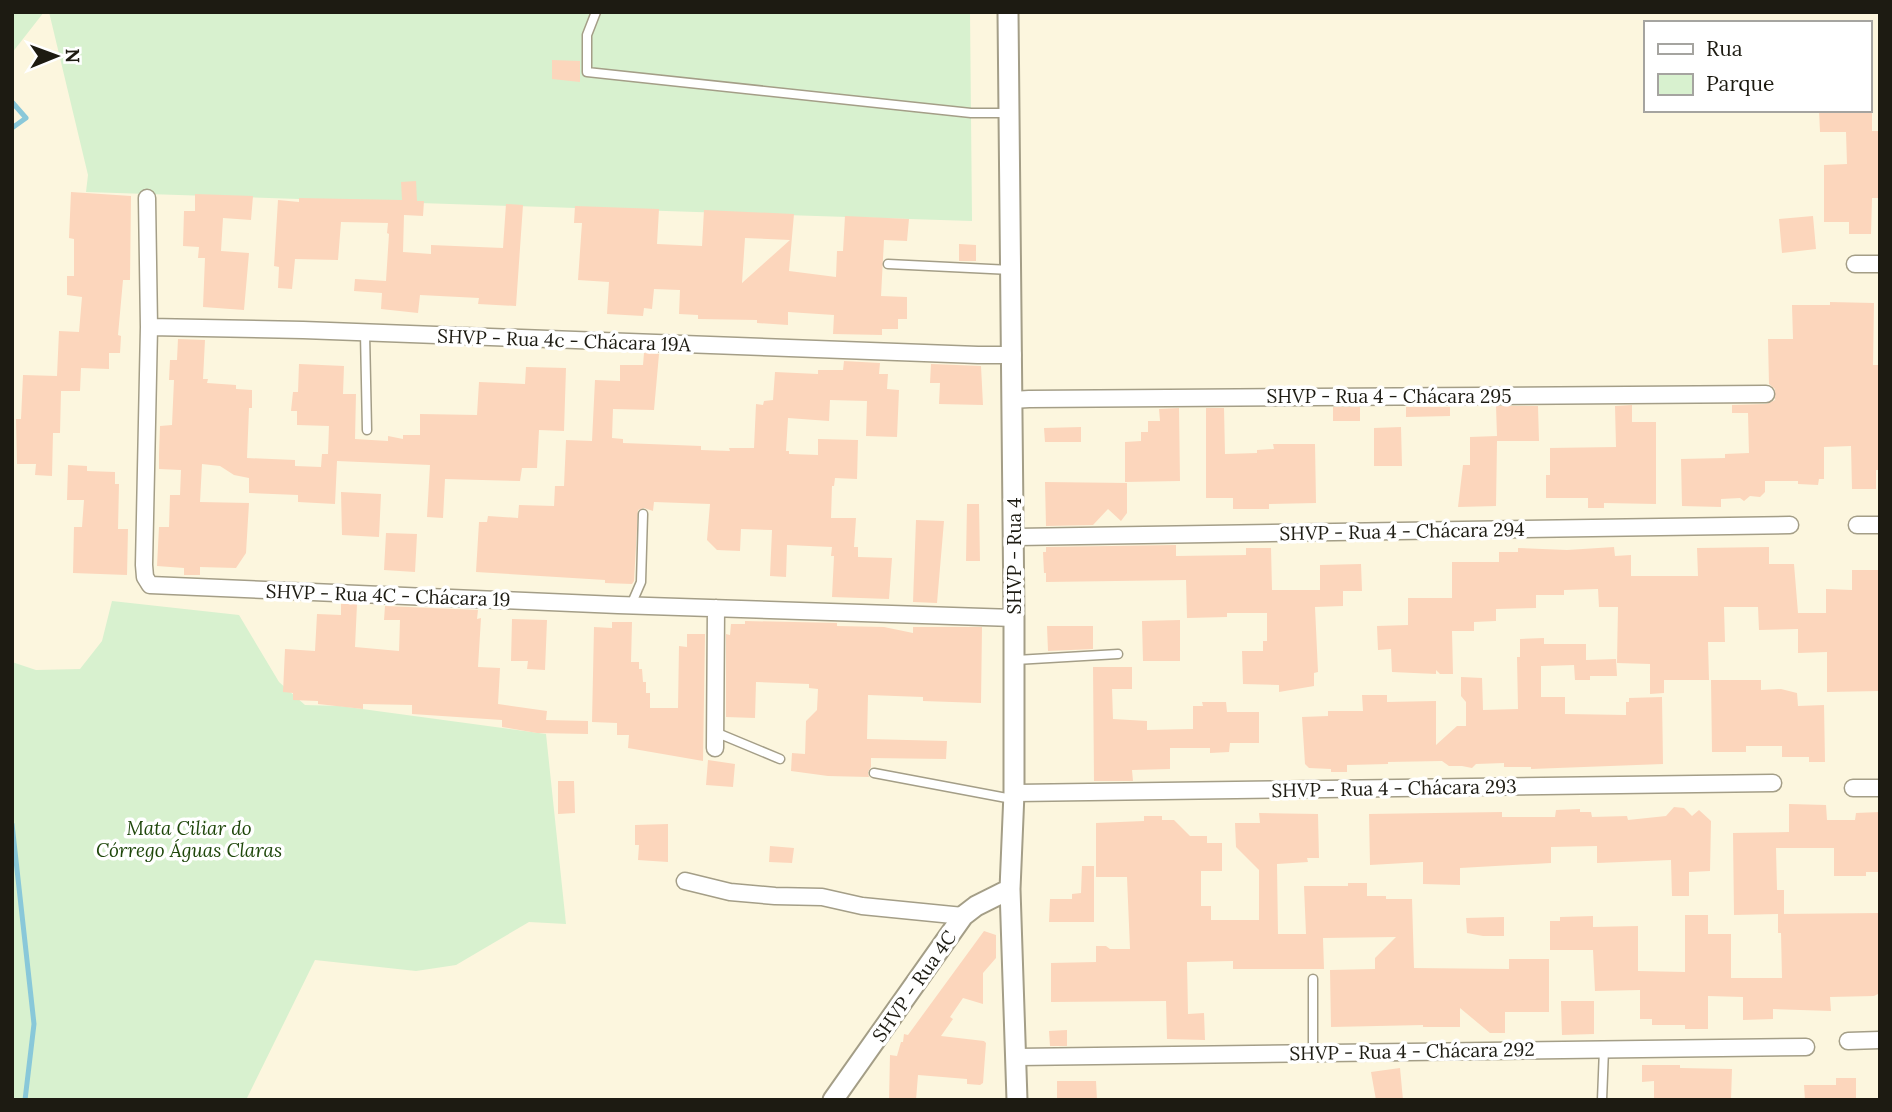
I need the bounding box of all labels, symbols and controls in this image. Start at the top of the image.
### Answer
north arrow [21,21,91,91]
legend [1644,21,1871,112]
text: Rua [1706,35,1743,62]
text: N [61,48,85,64]
text: Parque [1706,70,1774,97]
street label: SHVP - Rua 4c - Chácara 19A [437,324,692,356]
street label: SHVP - Rua 4 - Chácara 295 [1266,384,1512,408]
street label: SHVP - Rua 4 [1002,497,1026,615]
street label: SHVP - Rua 4 - Chácara 294 [1279,517,1525,545]
street label: SHVP - Rua 4C - Chácara 19 [265,579,511,611]
street label: SHVP - Rua 4 - Chácara 293 [1271,774,1517,802]
park label: Mata Ciliar do Córrego Águas Claras [96,816,282,862]
street label: SHVP - Rua 4C [867,926,961,1046]
street label: SHVP - Rua 4 - Chácara 292 [1289,1037,1535,1065]

